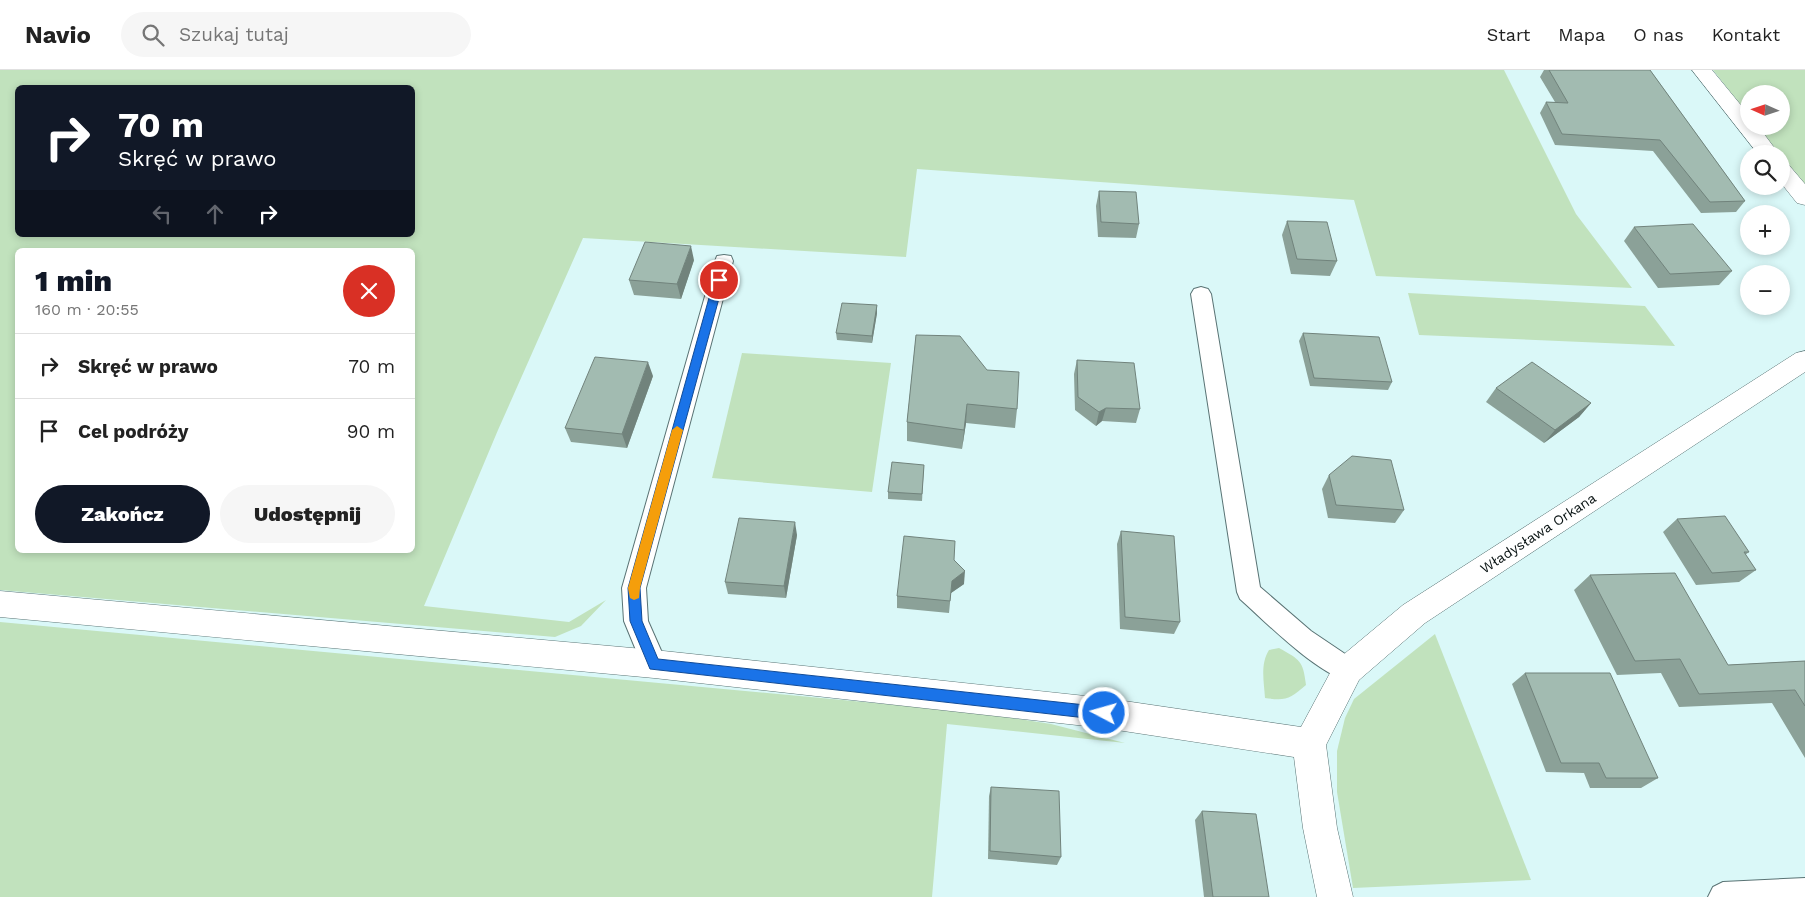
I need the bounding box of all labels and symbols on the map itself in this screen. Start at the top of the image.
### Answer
north arrow [1740,85,1790,135]
pin [698,259,740,301]
street label: Władysława Orkana [1477,490,1599,576]
position arrow [1077,686,1129,738]

